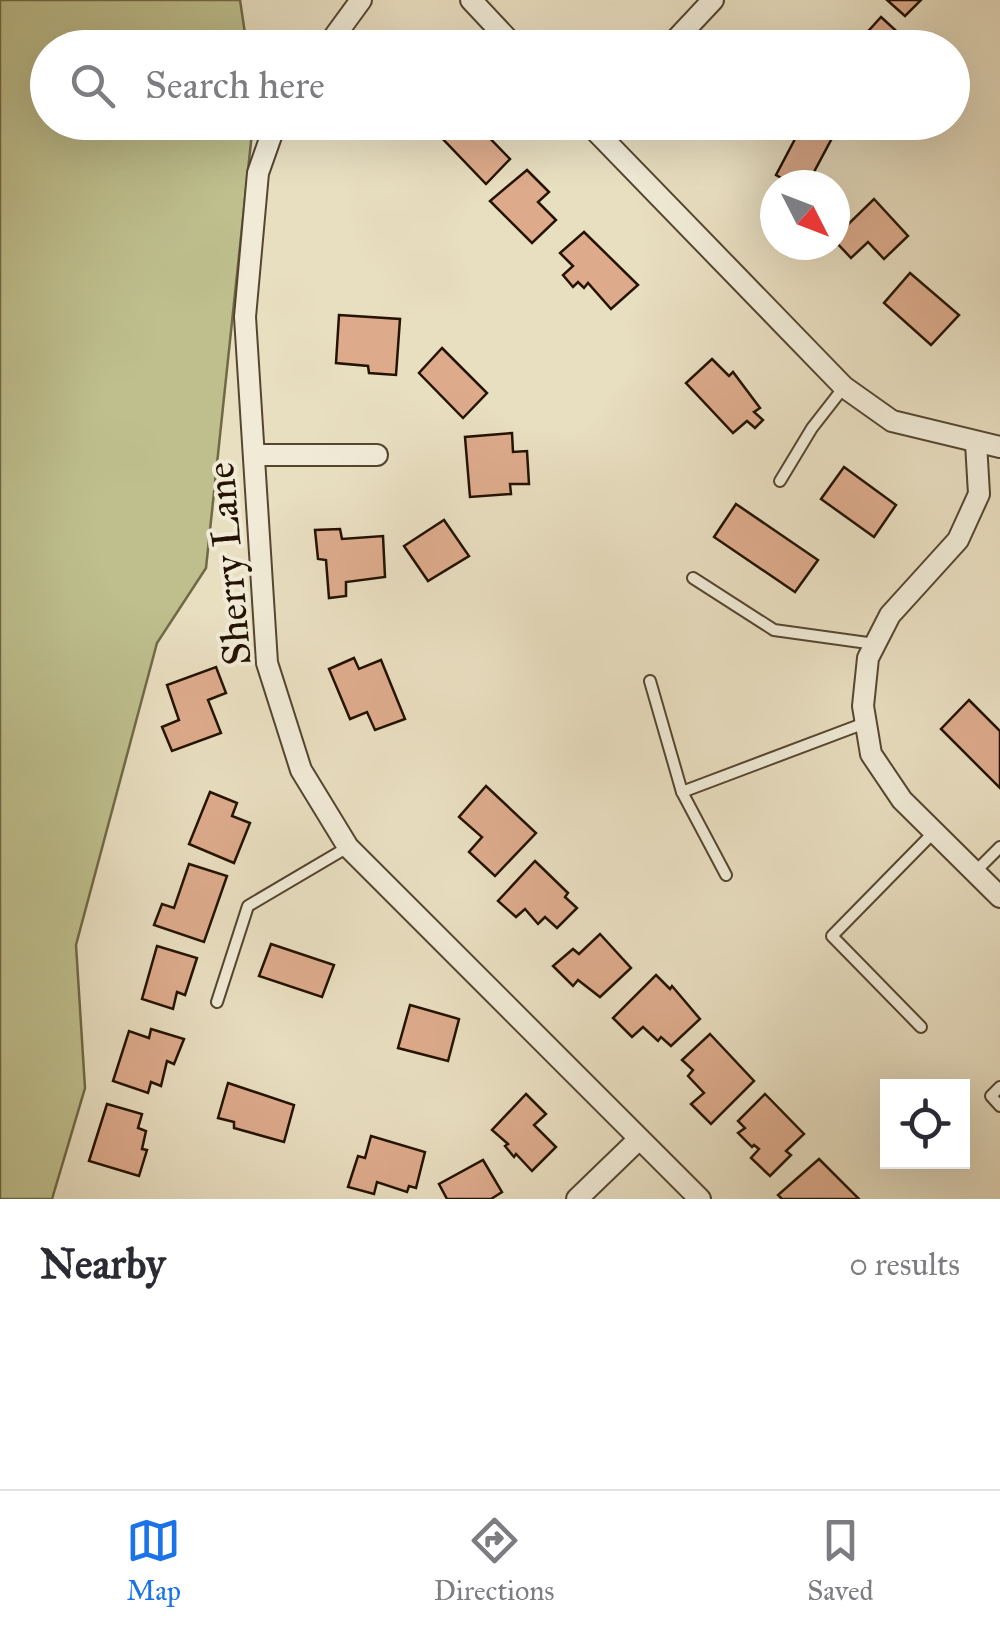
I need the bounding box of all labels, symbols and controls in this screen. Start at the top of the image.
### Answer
search box [30,30,970,140]
icon: search [65,58,120,113]
text: Search here [145,62,325,108]
north arrow [760,170,850,260]
street label: Sherry Lane [195,460,262,668]
map controls [880,1079,970,1169]
button: locate [880,1079,970,1169]
text: Nearby [40,1238,165,1290]
text: 0 results [849,1245,960,1284]
tab: Map [126,1513,181,1608]
tab: Directions [434,1513,555,1608]
tab: Saved [807,1513,874,1608]

